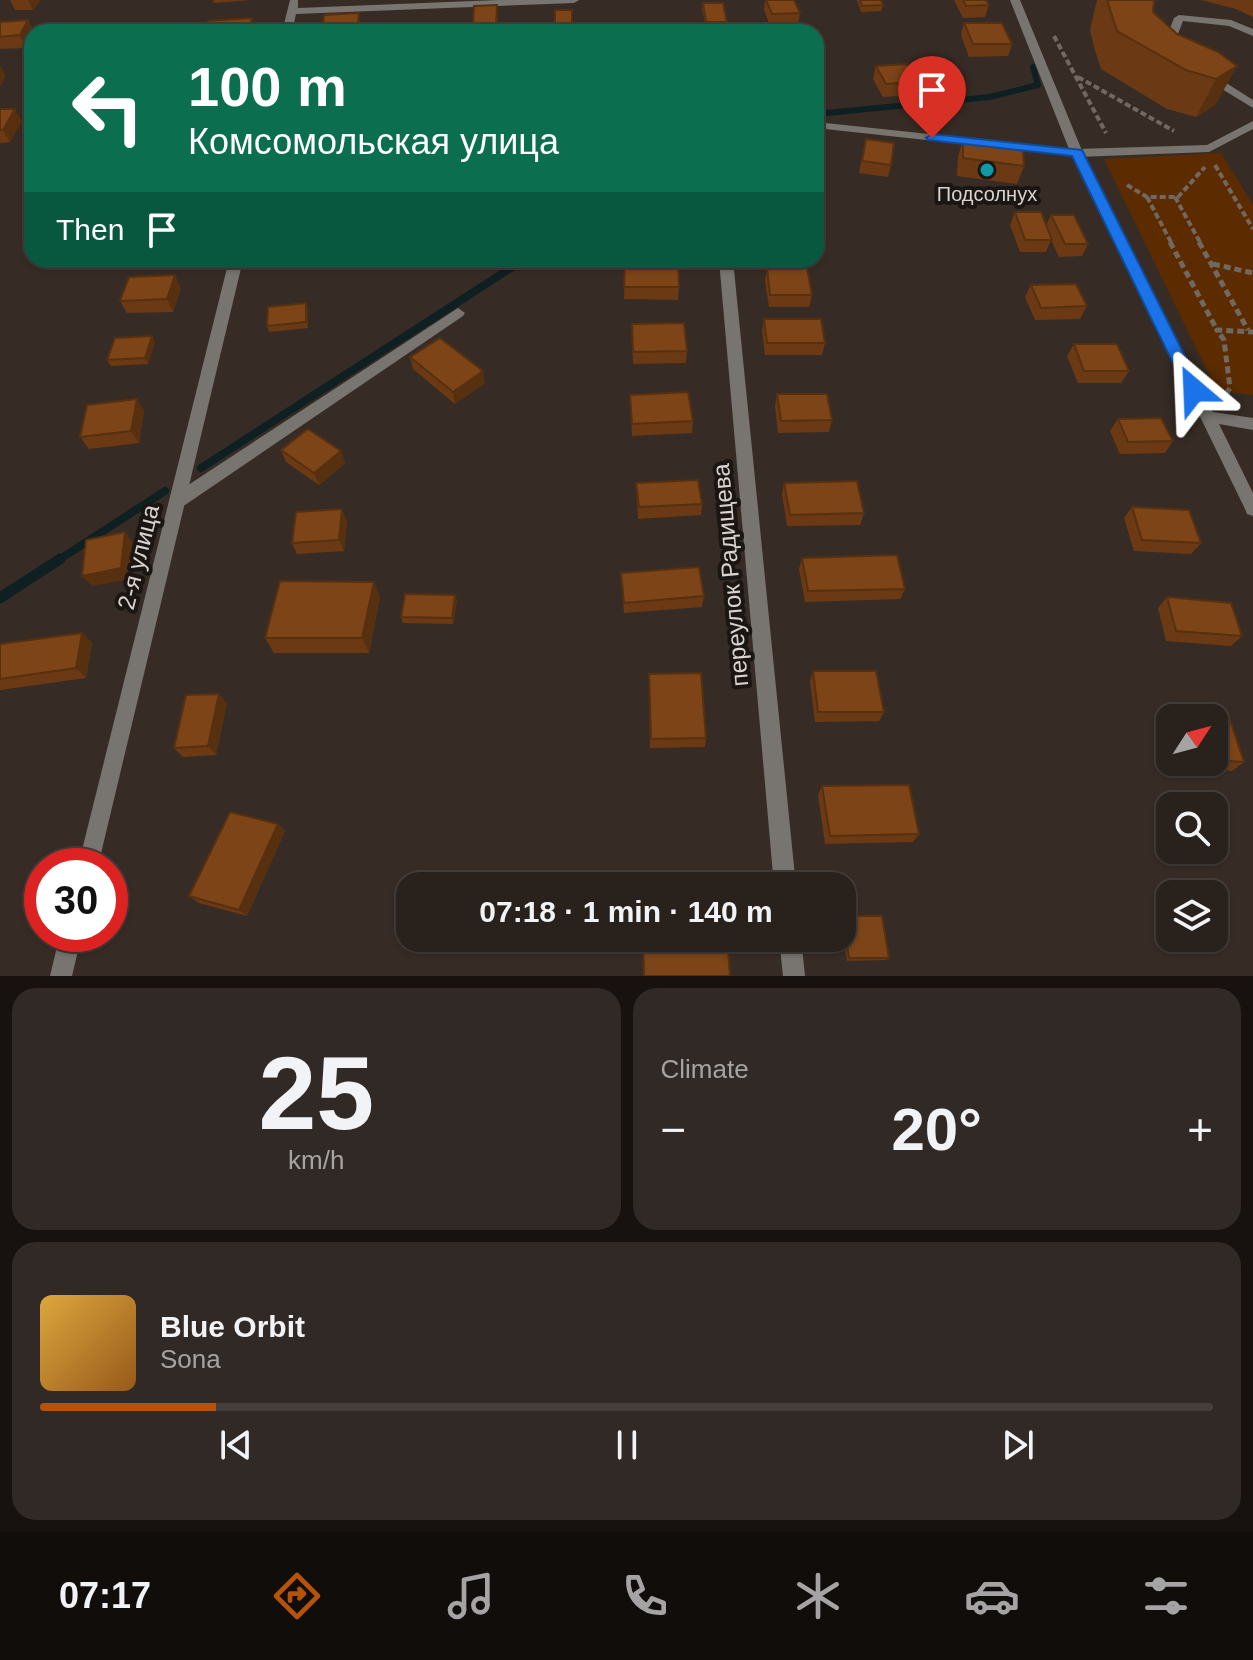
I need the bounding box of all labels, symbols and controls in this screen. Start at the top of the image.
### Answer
text: 100 m [188,55,347,118]
icon: left [56,56,160,160]
pin [898,56,966,138]
icon: arrive [910,68,954,112]
text: Комсомольская улица [188,121,559,162]
marker: Подсолнух [978,161,996,179]
place label: Подсолнух [937,183,1037,205]
icon: arrive [140,208,184,252]
text: Then [56,213,124,246]
position arrow [1152,348,1236,432]
street label: переулок Радищева [707,462,753,688]
street label: 2-я улица [112,501,164,612]
north arrow [1156,704,1228,776]
map controls [1156,704,1228,952]
button: search [1156,792,1228,864]
speed limit sign: 30 [24,848,128,952]
button: layers [1156,880,1228,952]
text: 07:18 · 1 min · 140 m [479,895,773,928]
text: 25 [258,1035,374,1151]
text: Climate [661,1054,749,1084]
text: 20° [891,1096,982,1163]
text: − [661,1105,686,1154]
text: + [1187,1105,1213,1154]
text: km/h [288,1145,344,1175]
text: Blue Orbit [160,1310,305,1343]
text: Sona [160,1344,221,1374]
icon: previous [214,1423,258,1467]
icon: pause [605,1423,649,1467]
icon: next [996,1423,1040,1467]
icon: directions [269,1568,325,1624]
icon: music [443,1568,499,1624]
icon: phone [617,1568,673,1624]
icon: climate [790,1568,846,1624]
icon: car [964,1568,1020,1624]
icon: filters [1138,1568,1194,1624]
text: 07:17 [59,1575,151,1616]

